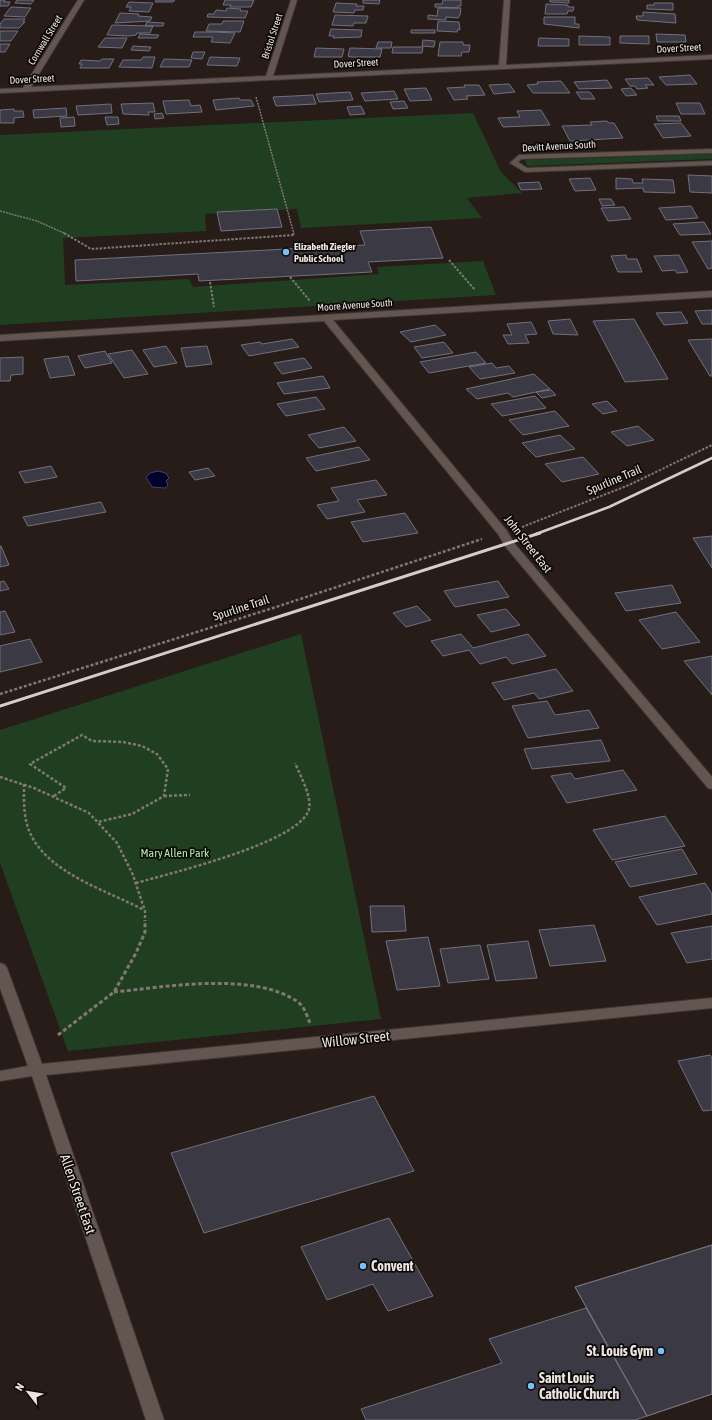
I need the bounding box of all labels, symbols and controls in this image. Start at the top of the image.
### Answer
street label: Bristol Street [260,12,285,60]
street label: Cornwall Street [26,13,64,67]
street label: Dover Street [656,41,702,55]
street label: Dover Street [333,56,379,70]
street label: Dover Street [9,72,55,86]
street label: Devitt Avenue South [522,139,596,153]
place label: Elizabeth Ziegler Public School [294,241,357,264]
marker: Elizabeth Ziegler Public School [281,247,291,257]
street label: Moore Avenue South [317,297,393,313]
street label: Spurline Trail [584,462,644,498]
street label: John Street East [501,512,555,576]
street label: Spurline Trail [211,592,272,624]
park label: Mary Allen Park [141,846,210,860]
street label: Willow Street [321,1027,391,1051]
street label: Allen Street East [57,1152,99,1236]
place label: Convent [371,1258,413,1274]
marker: Convent [358,1261,368,1271]
place label: St. Louis Gym [587,1343,653,1359]
marker: St. Louis Gym [656,1346,666,1356]
place label: Saint Louis Catholic Church [539,1370,619,1402]
north arrow [8,1372,48,1412]
text: N [13,1381,26,1393]
marker: Saint Louis Catholic Church [526,1381,536,1391]

